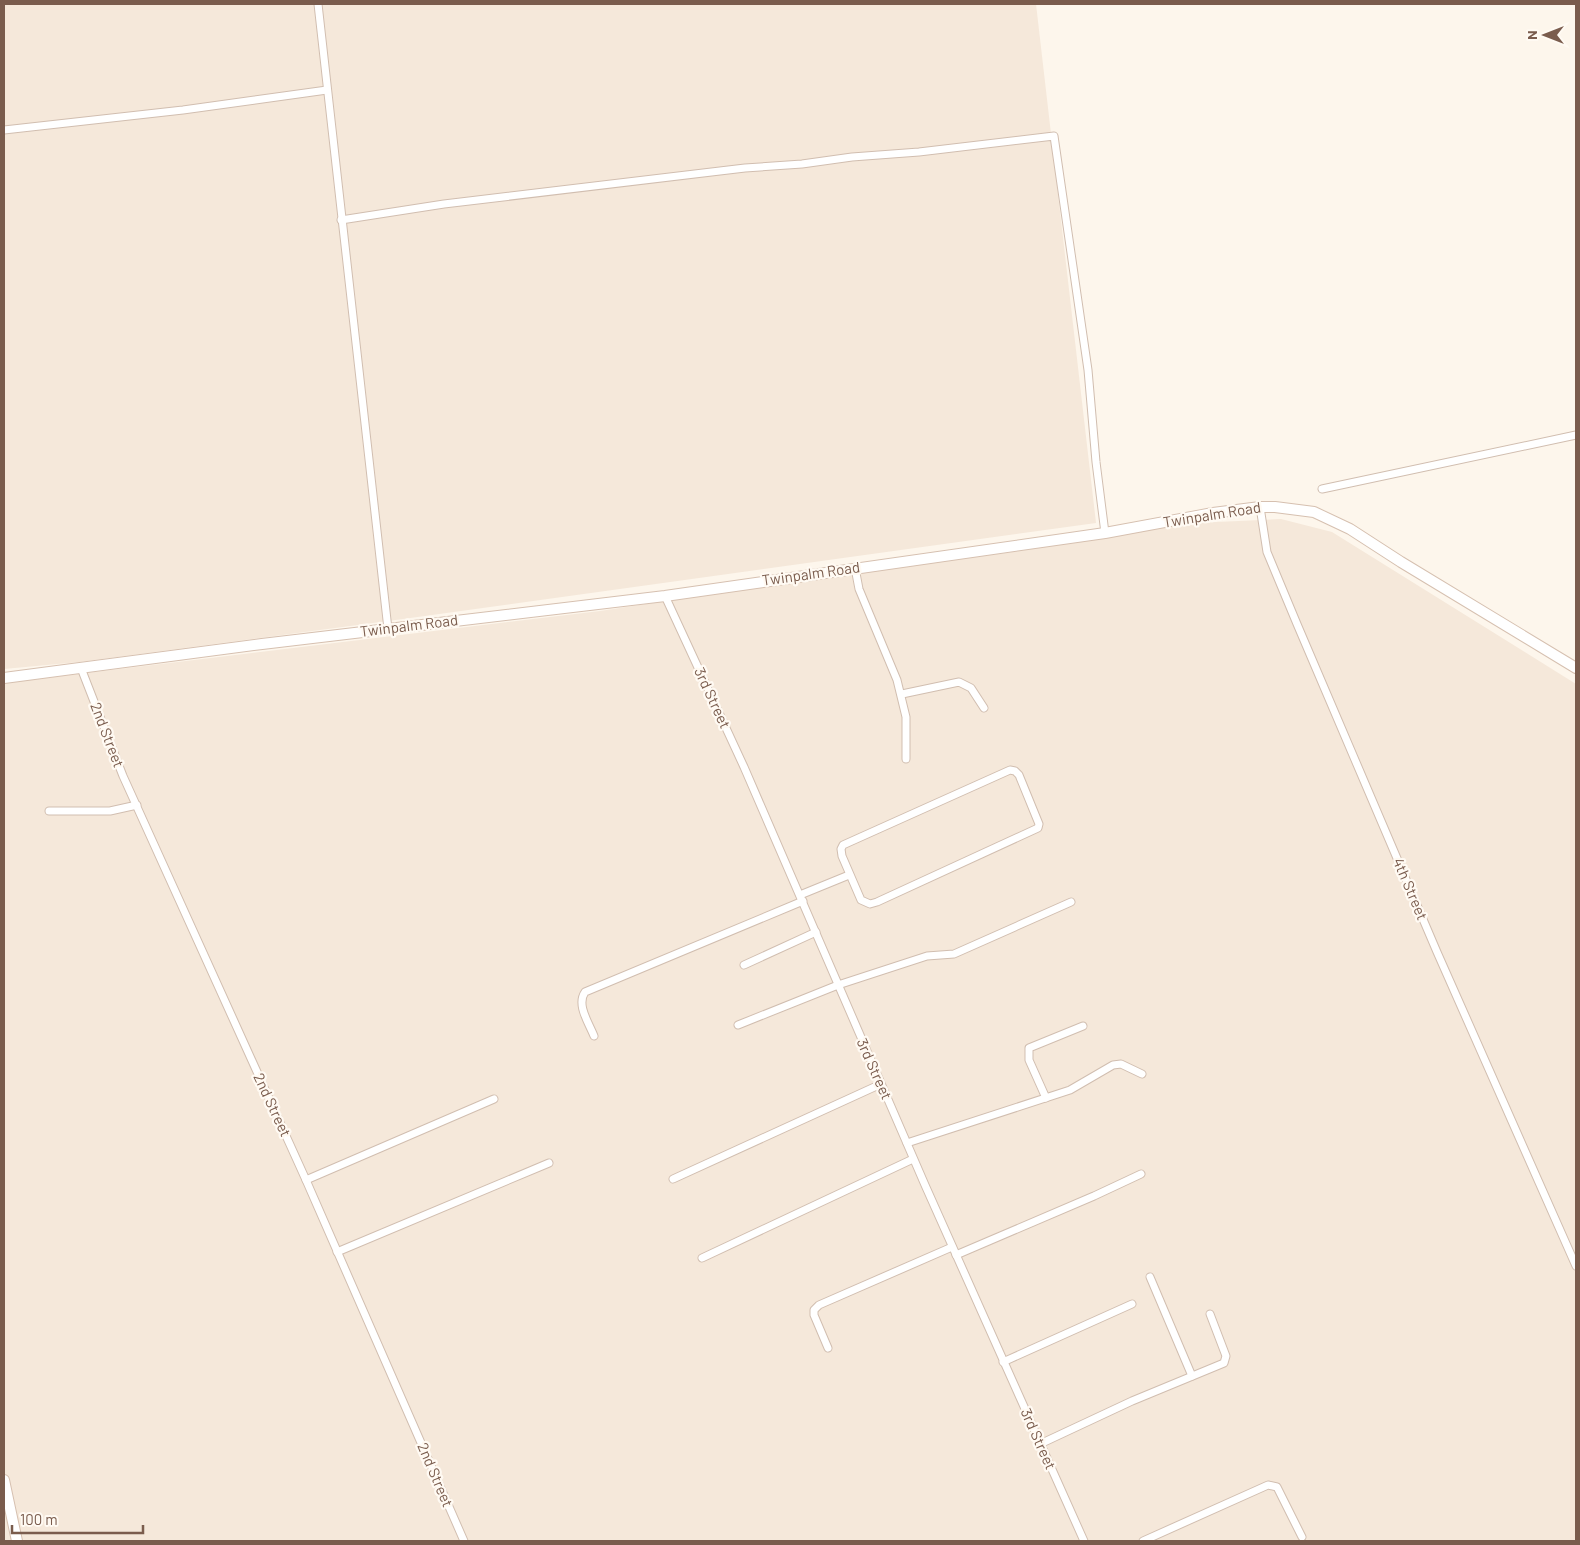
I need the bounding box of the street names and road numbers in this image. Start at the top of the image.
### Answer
street label: Twinpalm Road [1162,497,1262,531]
street label: Twinpalm Road [761,557,861,589]
street label: Twinpalm Road [359,610,459,640]
street label: 3rd Street [691,664,735,731]
street label: 2nd Street [87,700,129,770]
street label: 4th Street [1390,855,1432,922]
street label: 3rd Street [853,1035,896,1102]
street label: 2nd Street [250,1070,295,1139]
street label: 3rd Street [1017,1405,1060,1472]
street label: 2nd Street [414,1440,458,1510]

